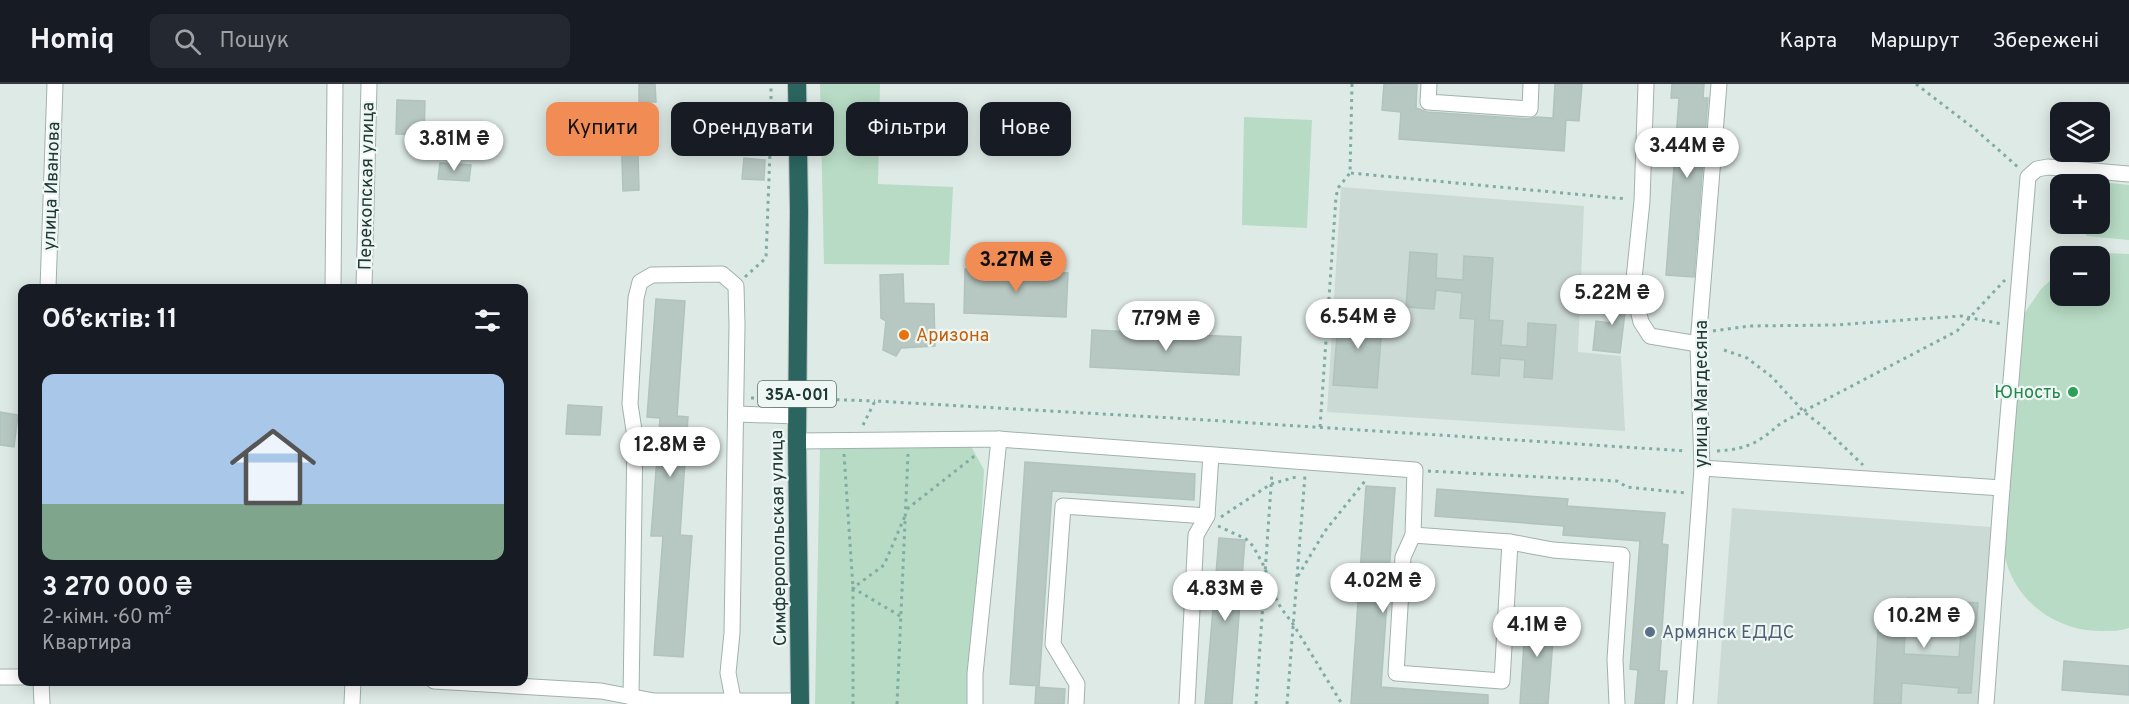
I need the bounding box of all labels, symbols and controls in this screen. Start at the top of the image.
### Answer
search box [150,14,570,68]
text: Homiq [30,23,114,59]
icon: search [171,25,204,58]
text: Пошук [219,28,289,55]
text: Карта [1780,28,1837,55]
text: Маршрут [1870,28,1959,55]
text: Збережені [1992,28,2099,55]
street label: Перекопская улица [355,102,380,270]
chip: Купити [546,102,659,156]
chip: Орендувати [671,102,834,156]
chip: Фільтри [846,102,968,156]
chip: Нове [980,102,1071,156]
map controls [2050,102,2110,306]
button: layers [2050,102,2110,162]
street label: улица Иванова [39,121,66,251]
pin: 3.81M ₴ [399,121,509,172]
text: 3.81M ₴ [418,127,490,153]
pin: 3.44M ₴ [1632,128,1742,179]
text: 3.44M ₴ [1649,134,1725,160]
button: + [2050,174,2110,234]
pin: 3.27M ₴ [961,242,1071,293]
button: − [2050,246,2110,306]
text: 3.27M ₴ [979,248,1053,274]
pin: 5.22M ₴ [1557,275,1667,326]
text: 5.22M ₴ [1574,281,1650,307]
pin: 6.54M ₴ [1303,299,1413,350]
pin: 7.79M ₴ [1111,301,1221,352]
text: Об’єктів: 11 [42,304,178,337]
icon: filters [471,304,504,337]
text: 6.54M ₴ [1320,305,1396,331]
text: 7.79M ₴ [1132,307,1200,333]
street label: улица Магдесяна [1691,320,1714,468]
place label: Аризона [916,325,989,348]
marker: Аризона [897,328,911,342]
road number: 35А-001 [758,381,836,407]
place label: Юность [1994,382,2061,405]
marker: Юность [2066,385,2080,399]
icon: home [219,413,327,521]
pin: 12.8M ₴ [615,427,725,478]
street label: Симферопольская улица [766,430,793,646]
text: 12.8M ₴ [634,433,706,459]
pin: 4.02M ₴ [1328,563,1438,614]
text: 4.02M ₴ [1344,569,1422,595]
pin: 4.83M ₴ [1170,571,1280,622]
text: 3 270 000 ₴ [42,572,192,605]
text: 4.83M ₴ [1187,577,1263,603]
pin: 10.2M ₴ [1869,598,1979,649]
text: 10.2M ₴ [1888,604,1960,630]
text: 2-кімн. · 60 m² [42,605,172,631]
pin: 4.1M ₴ [1488,607,1586,658]
text: 4.1M ₴ [1507,613,1567,639]
place label: Армянск ЕДДС [1662,622,1795,645]
marker: Армянск ЕДДС [1643,625,1657,639]
text: Квартира [42,631,131,657]

